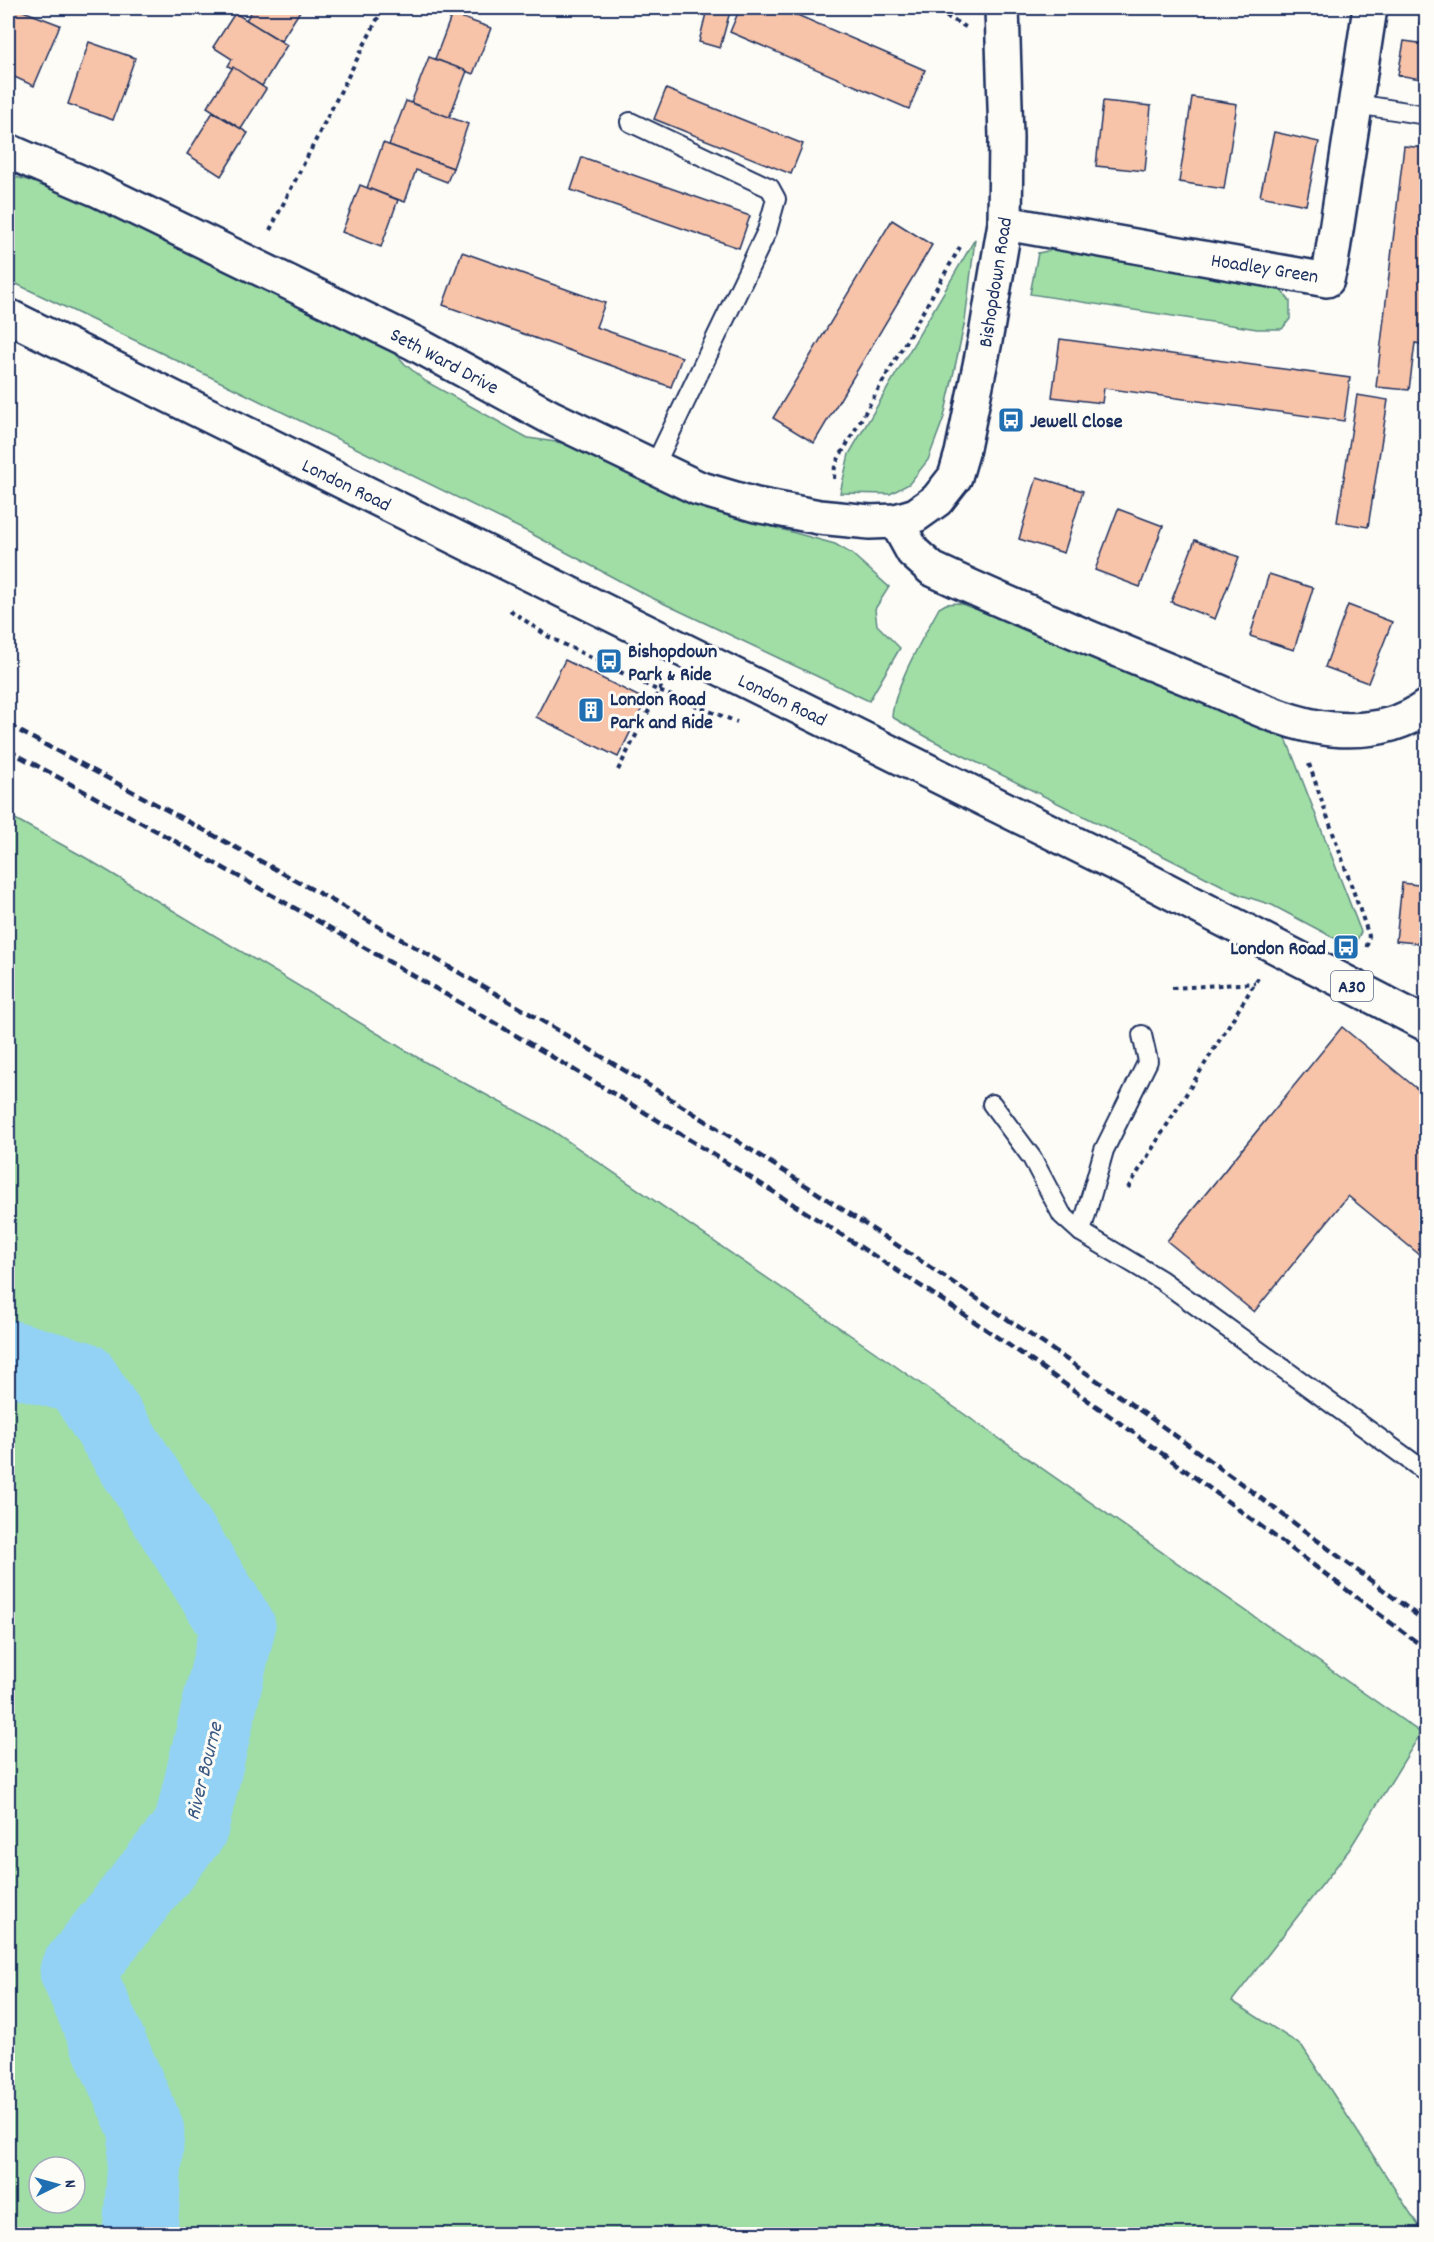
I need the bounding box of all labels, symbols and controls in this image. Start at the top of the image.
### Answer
street label: Bishopdown Road [973,215,1021,349]
street label: Hoadley Green [1209,248,1320,292]
street label: Seth Ward Drive [384,322,503,403]
bus stop icon: Jewell Close [996,405,1026,435]
place label: Jewell Close [1030,409,1123,437]
street label: London Road [296,453,395,520]
place label: Bishopdown Park & Ride [628,639,717,690]
bus stop icon: Bishopdown Park & Ride [594,646,624,676]
street label: London Road [732,668,831,735]
place label: London Road Park and Ride [610,687,713,738]
building icon: London Road Park and Ride [576,695,606,725]
bus stop icon: London Road [1331,932,1361,962]
place label: London Road [1230,936,1326,964]
road number: A30 [1331,971,1373,1001]
water label: River Bourne [179,1718,233,1824]
north arrow [27,2155,87,2215]
text: N [58,2179,81,2189]

